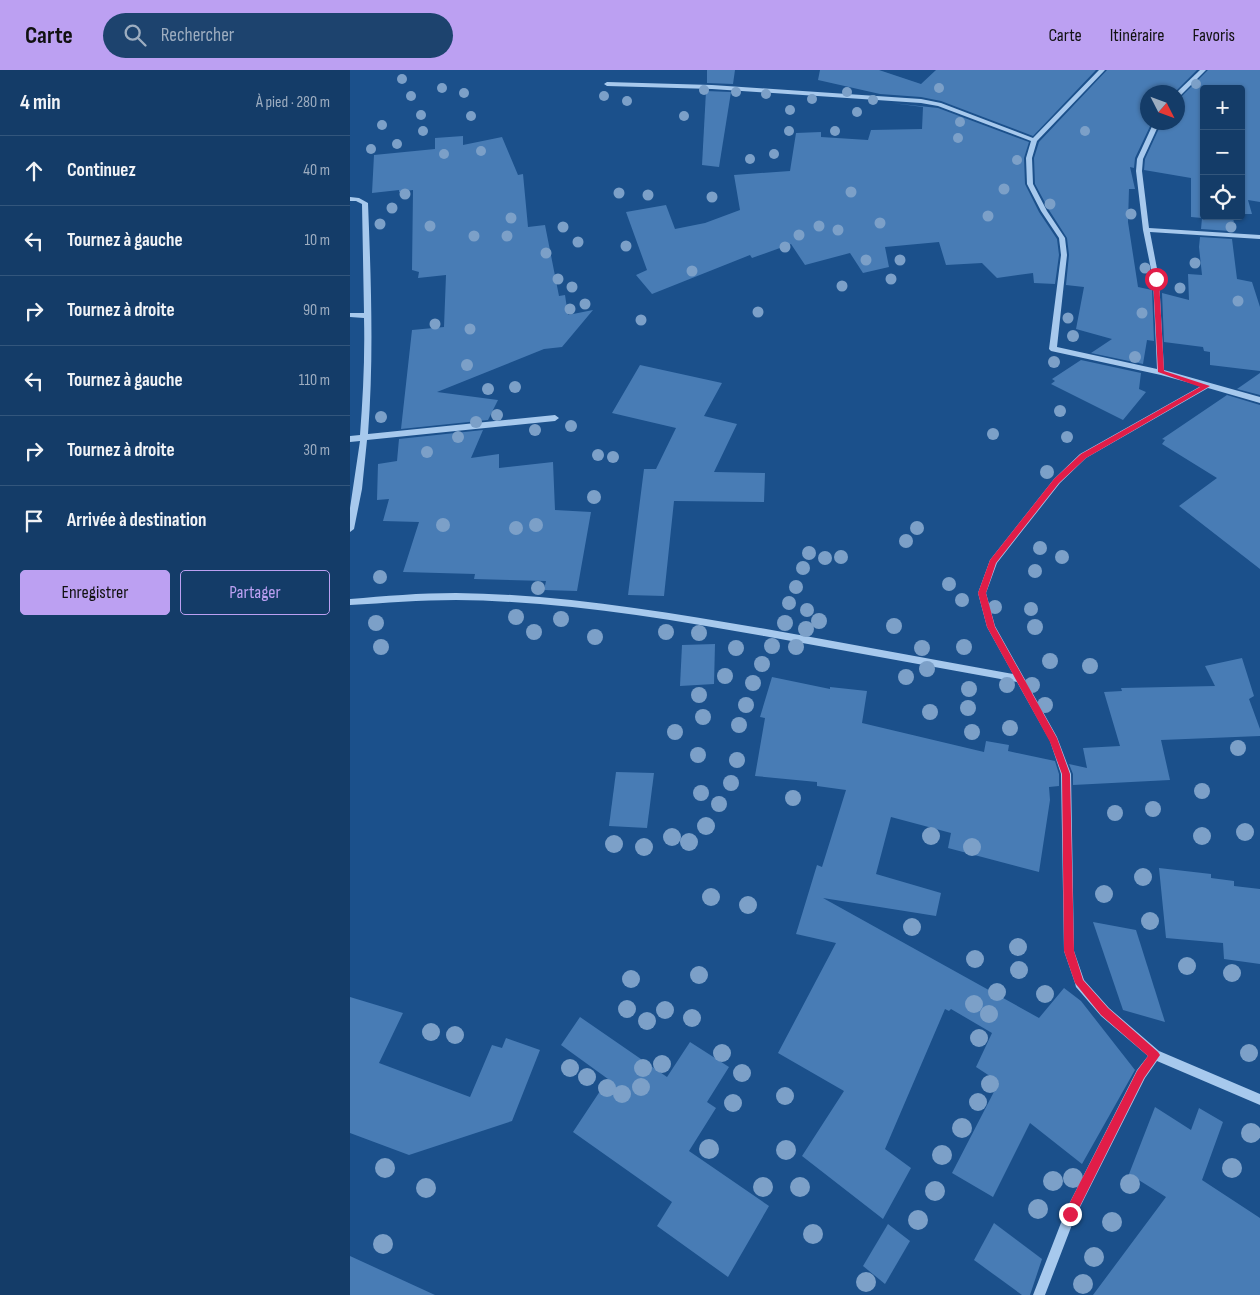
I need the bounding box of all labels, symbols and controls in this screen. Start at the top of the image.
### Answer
search box [103,13,453,58]
text: Carte [25,21,73,50]
icon: search [121,21,149,49]
text: Rechercher [161,24,234,47]
text: Carte [1048,25,1082,46]
text: Itinéraire [1110,25,1164,46]
text: Favoris [1192,25,1235,46]
north arrow [1140,85,1185,130]
map controls [1200,85,1245,220]
button: + [1200,85,1245,130]
text: 4 min [20,90,61,115]
text: À pied · 280 m [256,93,330,112]
button: − [1200,130,1245,175]
icon: ahead [20,157,48,185]
text: Continuez [67,159,136,182]
text: 40 m [303,161,330,180]
button: locate [1200,175,1245,220]
icon: left [20,227,48,255]
text: Tournez à gauche [67,229,183,252]
text: 10 m [304,231,330,250]
route start [1145,268,1168,291]
icon: right [20,297,48,325]
text: Tournez à droite [67,299,175,322]
text: 90 m [303,301,330,320]
icon: left [20,367,48,395]
text: Tournez à gauche [67,369,183,392]
text: 110 m [299,371,330,390]
icon: right [20,437,48,465]
text: Tournez à droite [67,439,175,462]
text: 30 m [303,441,330,460]
icon: arrive [20,507,48,535]
text: Arrivée à destination [67,509,207,532]
button: Enregistrer [20,570,170,615]
button: Partager [180,570,330,615]
route end [1059,1203,1082,1226]

